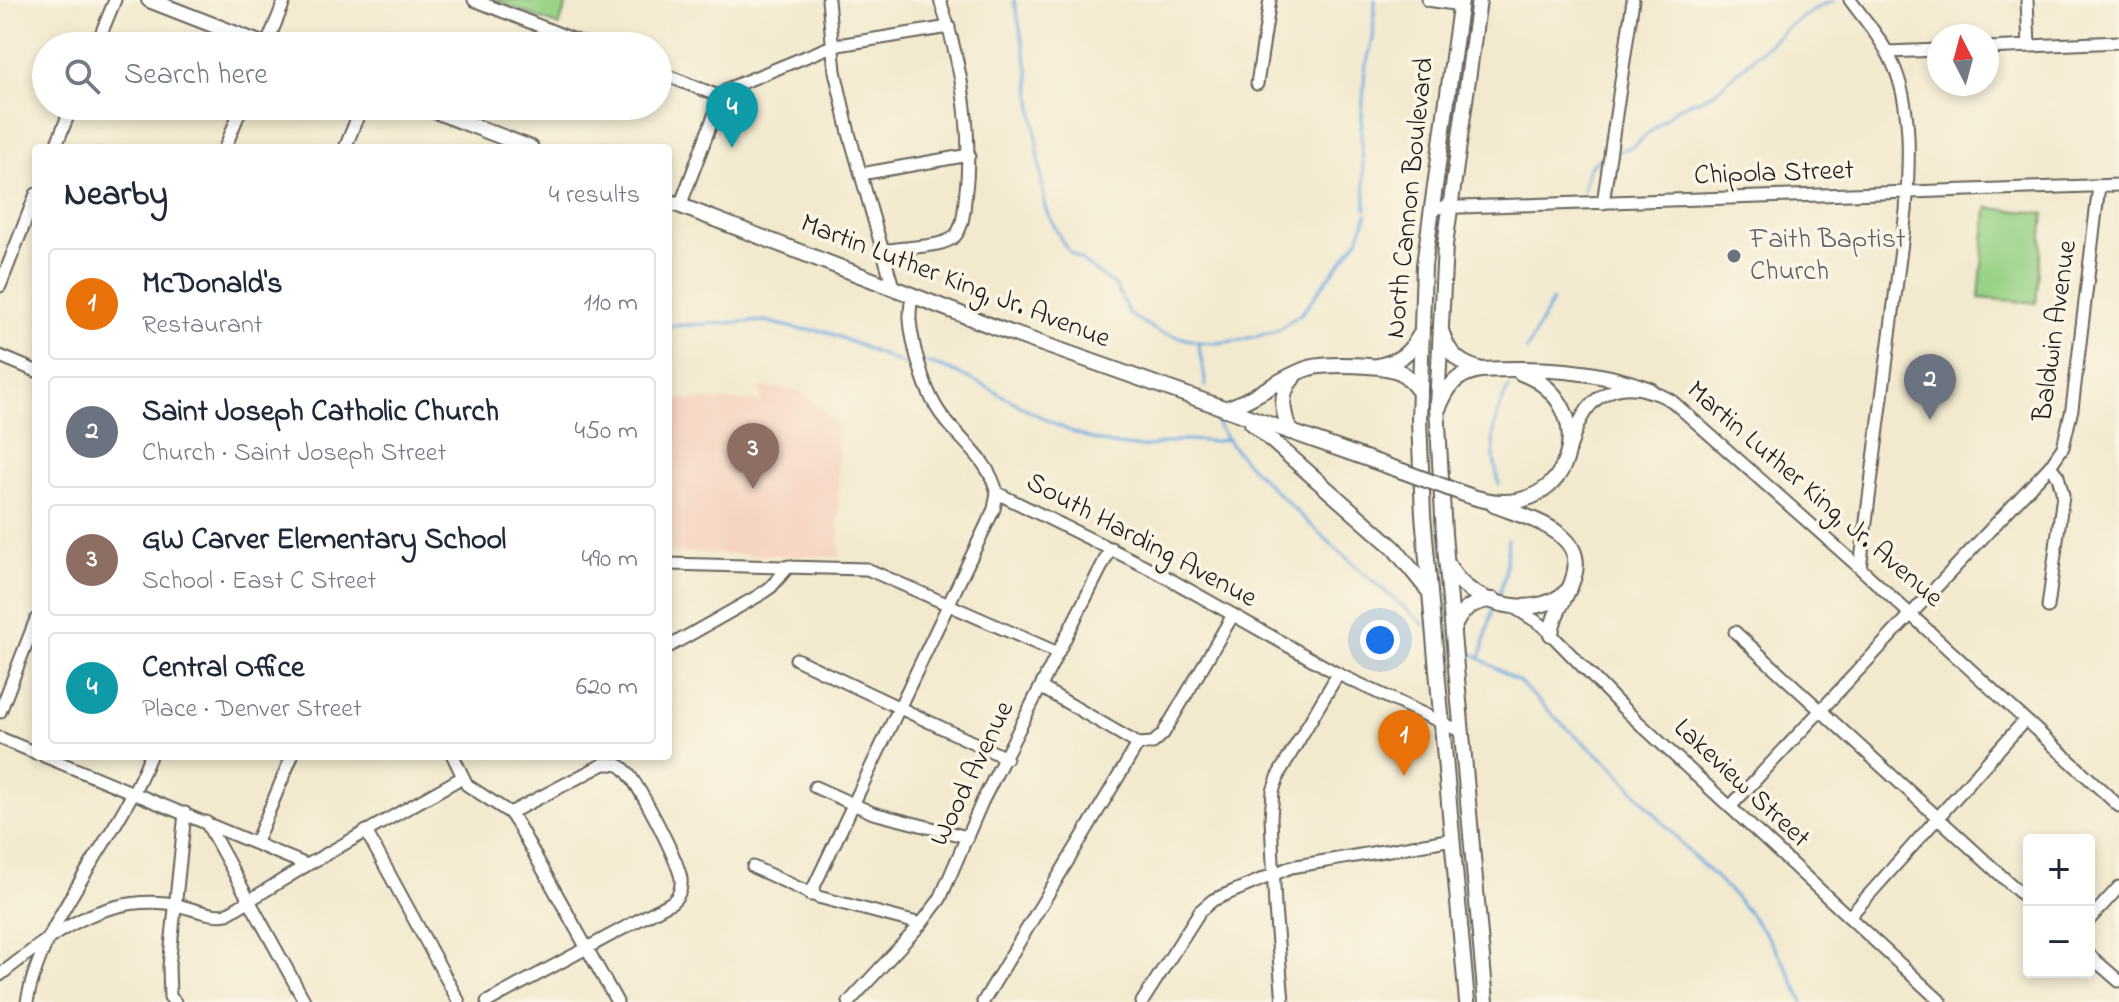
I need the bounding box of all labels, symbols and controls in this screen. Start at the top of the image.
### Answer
north arrow [1927,24,1999,96]
search box [32,32,672,120]
icon: search [60,54,104,98]
text: Search here [124,54,268,98]
street label: North Cannon Boulevard [1376,55,1446,340]
pin: 4 [706,82,758,148]
street label: Chipola Street [1693,151,1855,197]
text: Nearby [64,171,168,221]
text: 4 results [549,177,640,215]
street label: Martin Luther King, Jr. Avenue [794,204,1116,360]
place label: Faith Baptist Church [1749,220,1905,293]
street label: Baldwin Avenue [2023,237,2089,425]
marker: Faith Baptist Church [1725,247,1743,265]
text: McDonald's [142,263,282,307]
text: 1 [88,285,96,323]
text: 110 m [584,285,638,323]
text: Restaurant [142,307,262,345]
pin: 2 [1904,354,1956,420]
street label: Martin Luther King, Jr. Avenue [1676,372,1952,619]
text: Saint Joseph Catholic Church [142,391,499,435]
text: 2 [86,413,98,451]
text: 450 m [575,413,638,451]
pin: 3 [727,423,779,489]
text: Church · Saint Joseph Street [142,435,446,473]
street label: South Harding Avenue [1018,463,1264,619]
text: GW Carver Elementary School [142,519,506,563]
text: 3 [87,541,97,579]
text: 490 m [582,541,638,579]
text: School · East C Street [142,563,376,601]
your location [1360,620,1400,660]
text: Central Office [142,647,304,691]
text: 4 [87,669,97,707]
text: 620 m [576,669,638,707]
text: Place · Denver Street [142,691,362,729]
street label: Wood Avenue [920,694,1026,854]
street label: Lakeview Street [1663,709,1819,859]
pin: 1 [1378,710,1430,776]
map controls [2023,834,2095,978]
button: + [2023,834,2095,906]
button: − [2023,906,2095,978]

